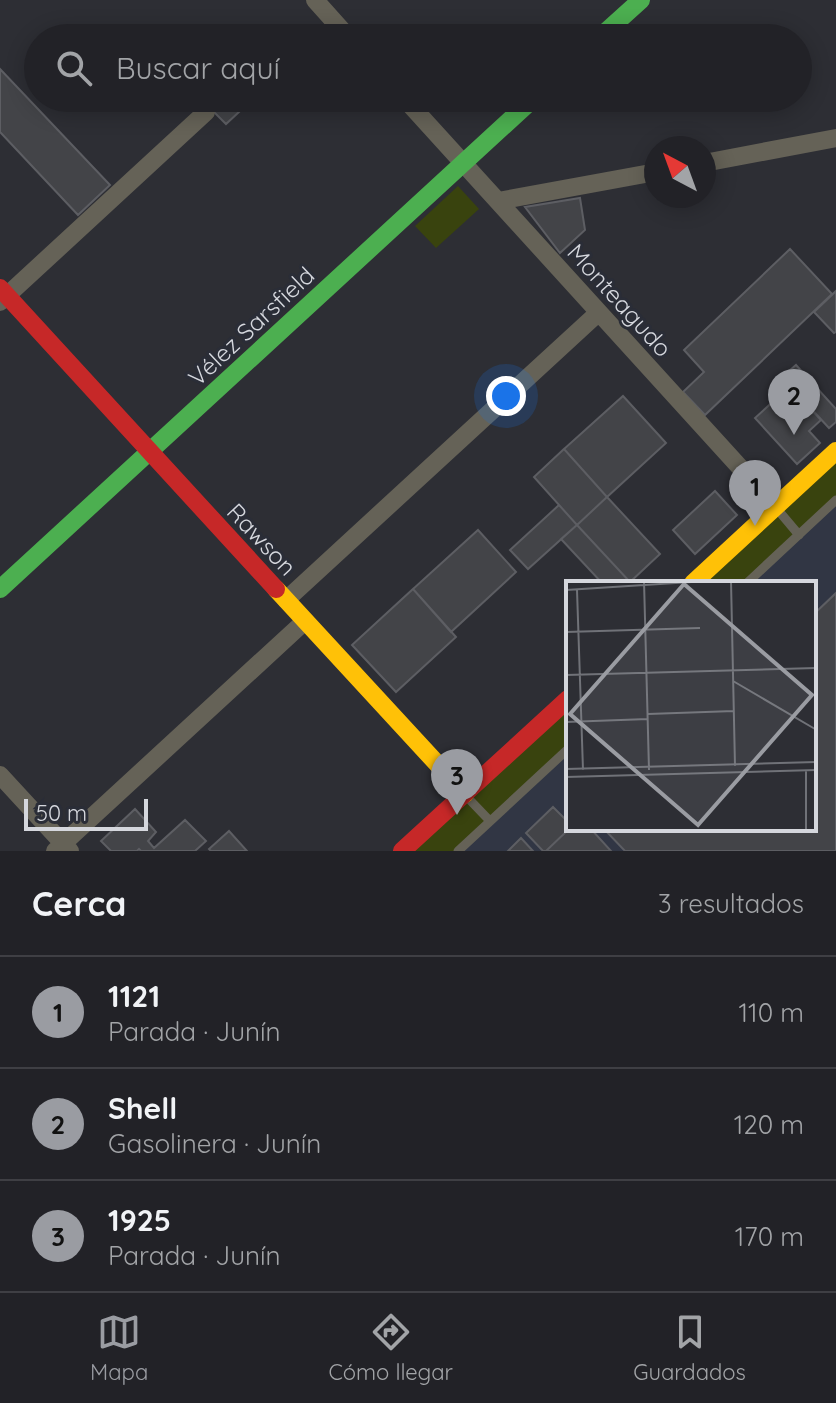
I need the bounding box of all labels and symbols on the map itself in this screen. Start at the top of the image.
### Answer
north arrow [644,136,716,208]
street label: Monteagudo [561,237,679,363]
street label: Vélez Sarsfield [182,260,320,392]
pin: 2 [768,369,820,435]
your location [486,376,526,416]
pin: 1 [729,460,781,526]
street label: Rawson [221,497,303,581]
inset map [566,581,816,831]
pin: 3 [431,749,483,815]
scale bar [24,795,148,831]

